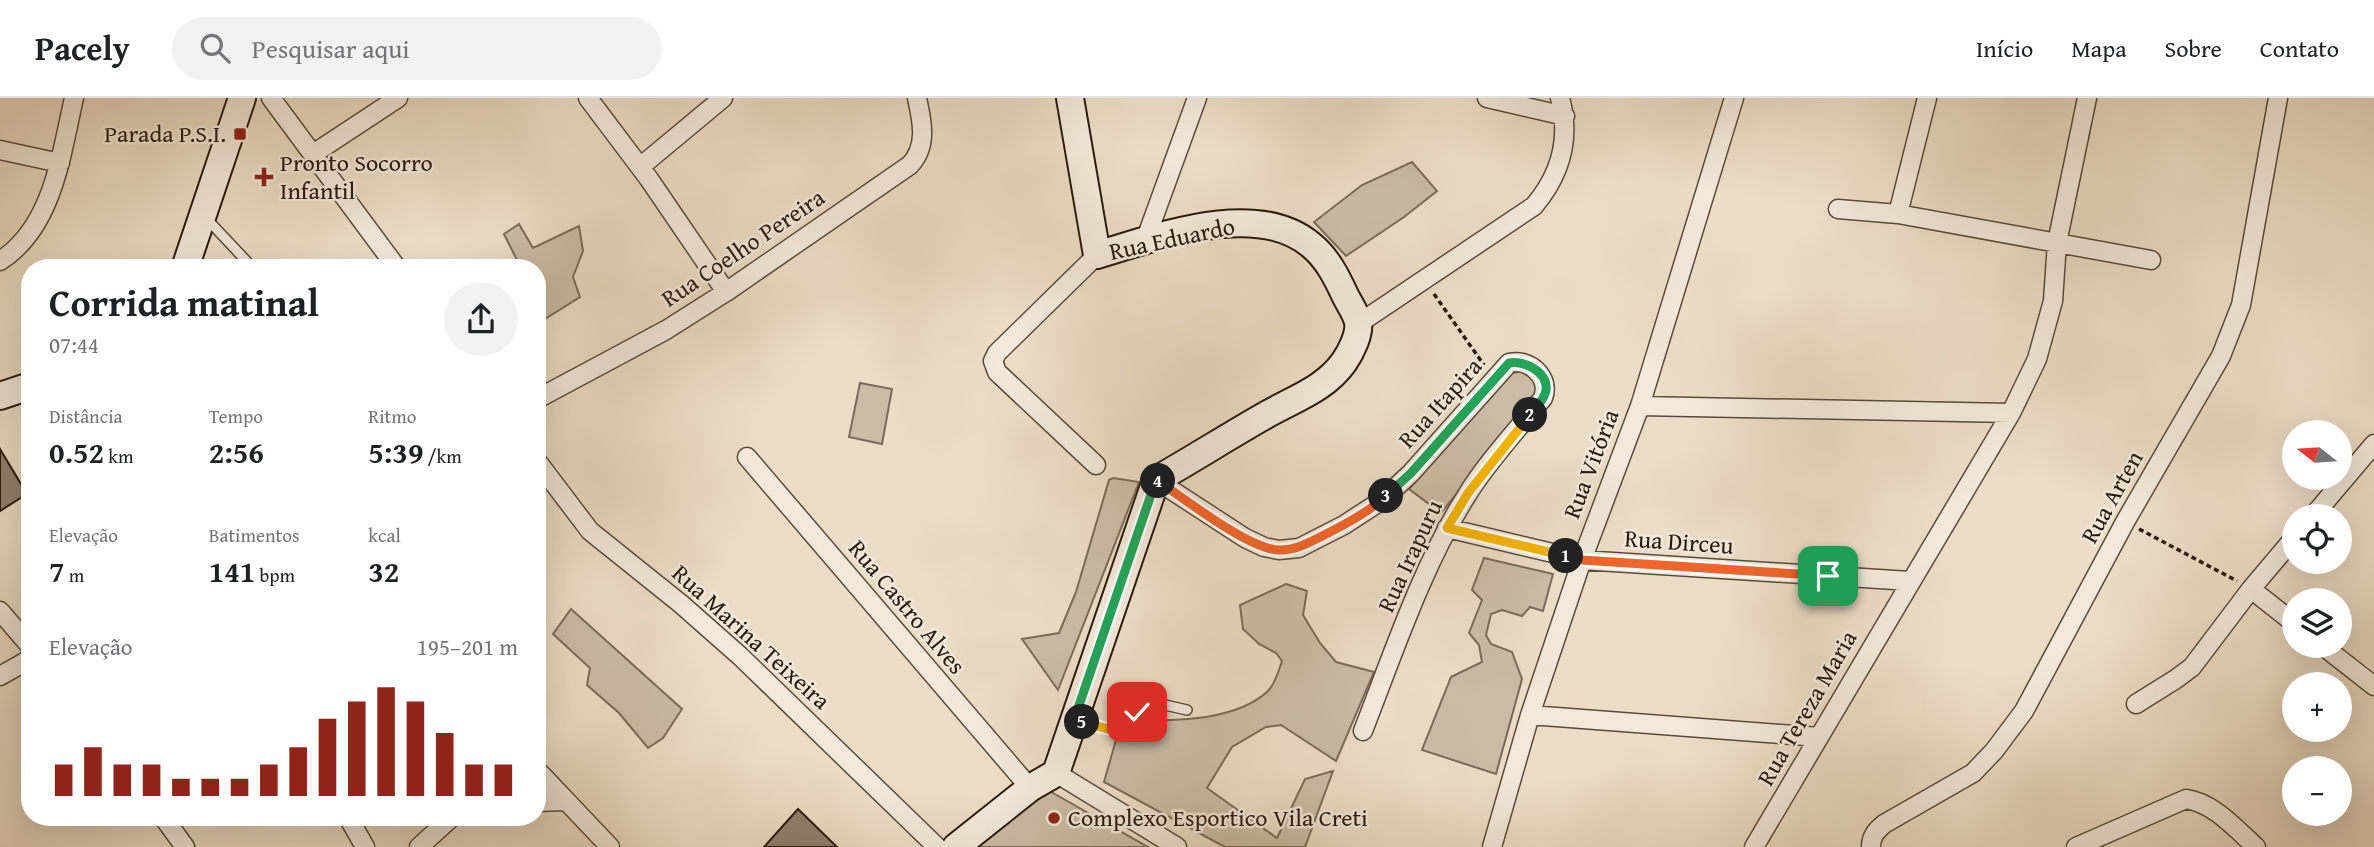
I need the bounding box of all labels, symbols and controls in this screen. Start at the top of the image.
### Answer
search box [172,17,662,80]
text: Pacely [35,24,130,72]
icon: search [196,29,234,67]
text: Pesquisar aqui [252,29,410,68]
text: Início [1976,31,2033,66]
text: Mapa [2071,31,2127,66]
text: Sobre [2165,31,2222,66]
text: Contato [2260,31,2339,66]
place label: Parada P.S.I. [104,116,226,151]
marker: Parada P.S.I. [232,126,248,142]
place label: Pronto Socorro Infantil [280,145,433,208]
marker: Pronto Socorro Infantil [254,167,274,187]
street label: Rua Coelho Pereira [654,179,832,315]
street label: Rua Eduardo [1106,208,1238,269]
text: Corrida matinal [49,274,319,330]
button: share [444,282,518,356]
text: 07:44 [49,328,99,361]
street label: Rua Itapira [1389,349,1490,456]
pin: 2 [1512,398,1548,432]
text: 2 [1525,400,1534,428]
text: Distância [49,402,123,430]
text: Tempo [209,402,263,430]
text: Ritmo [368,402,417,430]
street label: Rua Vitória [1554,403,1628,524]
north arrow [2282,420,2352,490]
map controls [2282,420,2352,826]
text: 0.52 [49,430,104,474]
text: 2:56 [209,430,264,474]
text: 5:39 [368,430,423,474]
text: km [104,442,133,470]
text: /km [423,442,462,470]
street label: Rua Arten [2072,444,2152,549]
pin: 4 [1140,464,1176,498]
text: 4 [1153,466,1162,494]
pin: 3 [1368,478,1404,514]
text: 3 [1381,481,1390,509]
street label: Rua Irapuru [1368,494,1451,618]
button: locate [2282,504,2352,574]
street label: Rua Dirceu [1623,520,1735,563]
text: Elevação [49,521,118,549]
text: Batimentos [209,521,300,549]
text: kcal [368,521,401,549]
street label: Rua Castro Alves [841,532,974,682]
pin: 1 [1548,538,1584,574]
text: 1 [1561,541,1570,569]
pin [1798,546,1858,606]
text: 7 [49,549,65,593]
text: 141 [209,549,255,593]
text: 32 [368,549,399,593]
street label: Rua Marina Teixeira [664,556,839,718]
icon: arrive [1809,557,1847,595]
text: m [65,561,84,589]
text: bpm [255,561,295,589]
button: layers [2282,588,2352,658]
street label: Rua Tereza Maria [1748,623,1866,792]
text: Elevação [49,630,133,663]
text: 195–201 m [417,630,518,663]
button: + [2282,672,2352,742]
pin [1107,682,1167,742]
icon: check [1118,693,1156,731]
pin: 5 [1064,704,1100,740]
text: 5 [1077,707,1086,735]
button: − [2282,756,2352,826]
place label: Complexo Esportico Vila Creti [1068,800,1368,835]
marker: Complexo Esportico Vila Creti [1046,810,1062,826]

